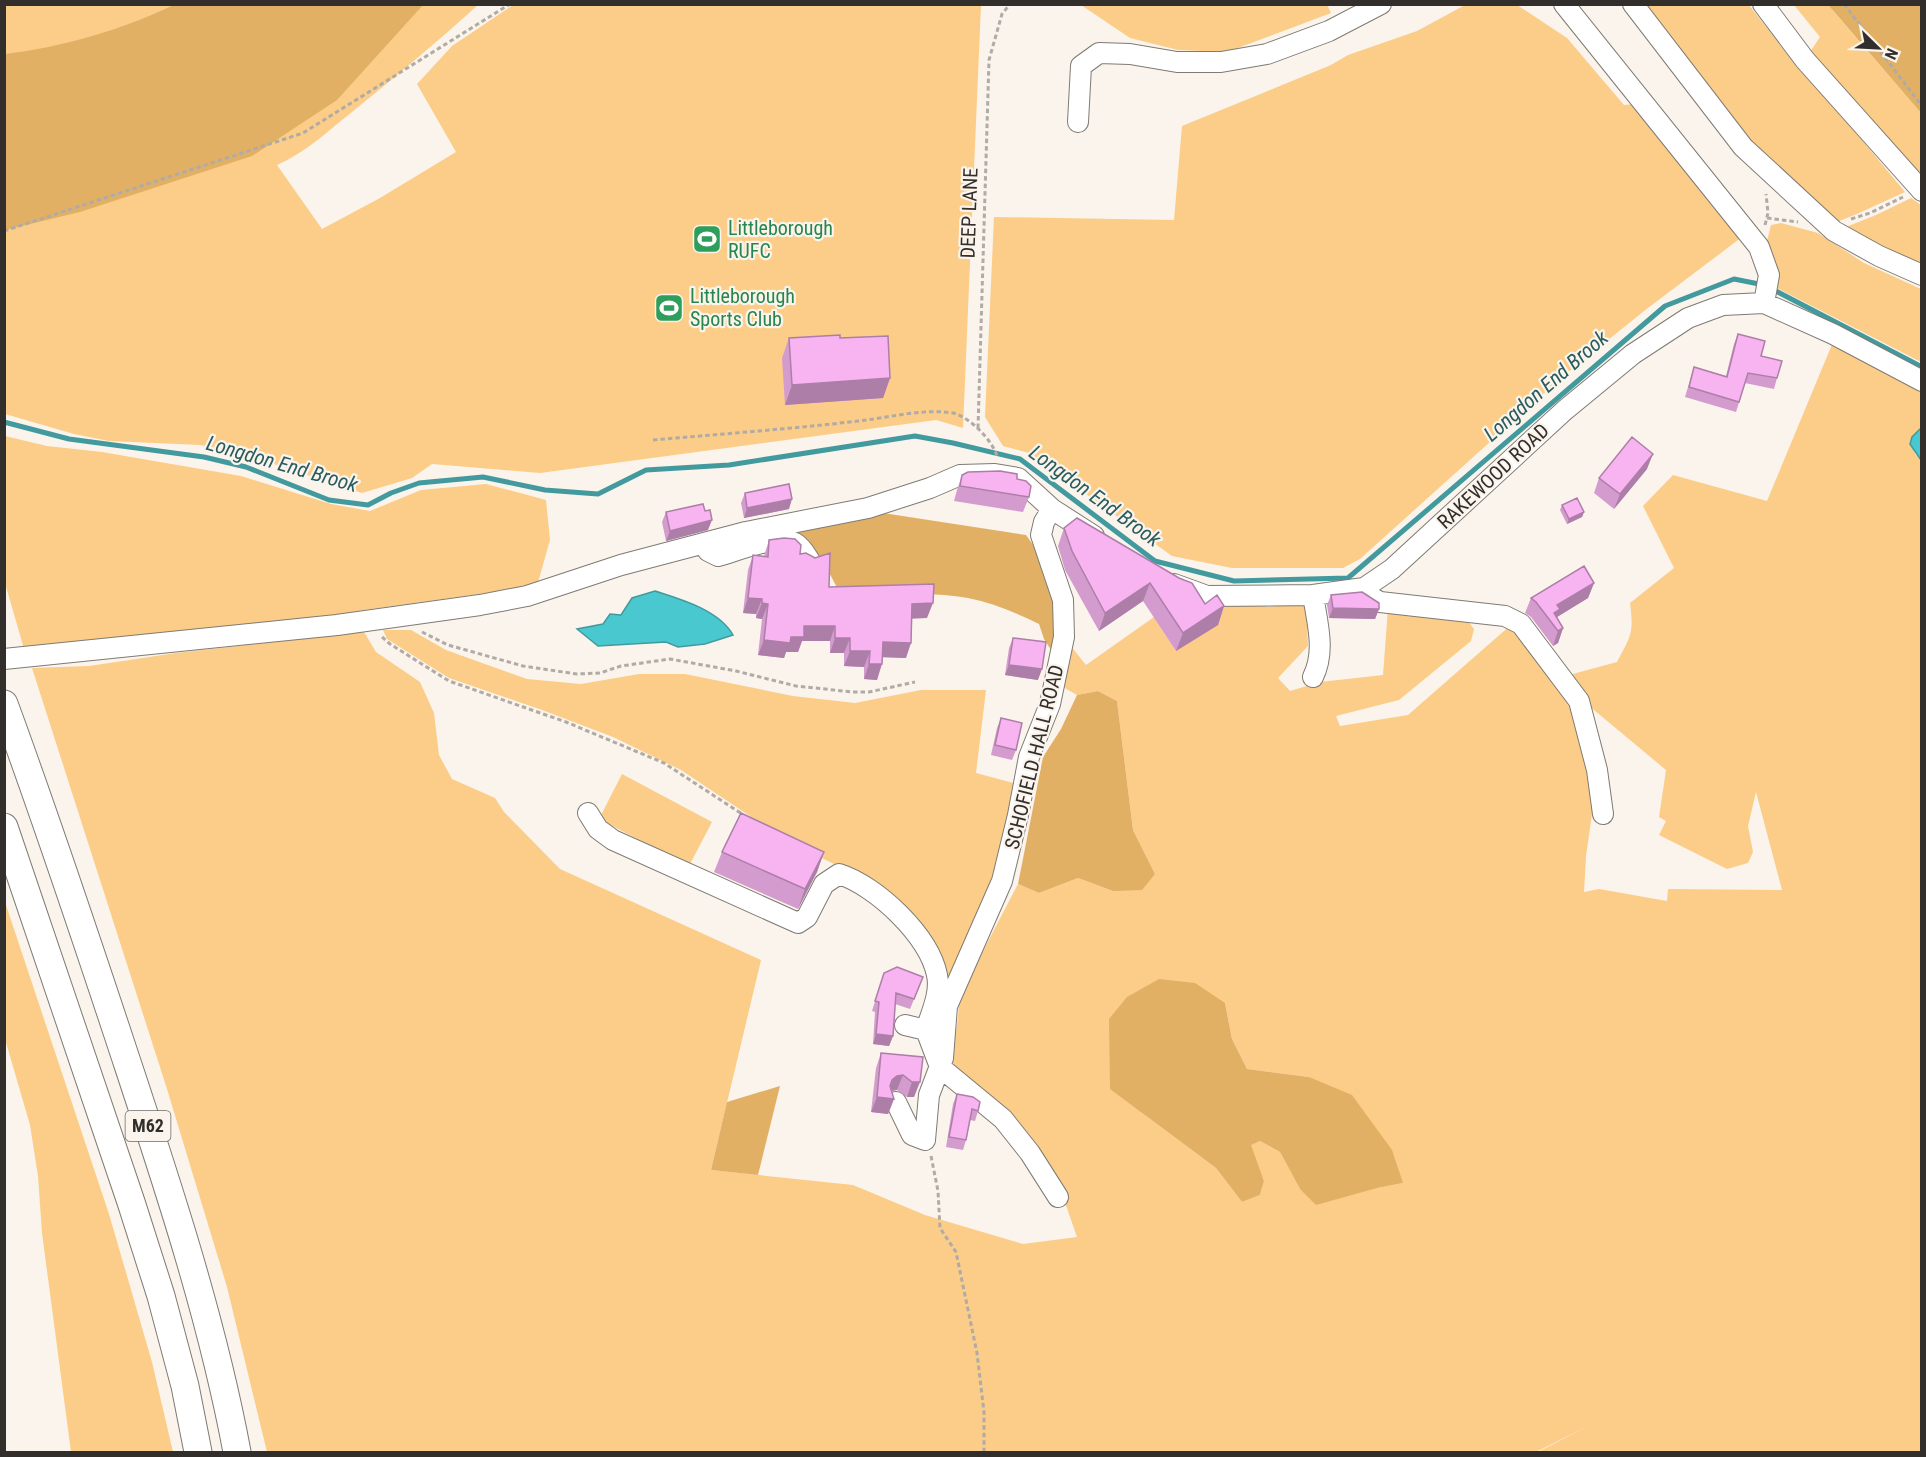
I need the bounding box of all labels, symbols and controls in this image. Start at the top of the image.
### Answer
north arrow [1848,18,1908,78]
text: N [1881,46,1902,62]
street label: DEEP LANE [955,167,983,259]
place label: Littleborough RUFC [728,216,833,263]
sports icon: Littleborough RUFC [691,223,723,255]
place label: Littleborough Sports Club [690,284,795,331]
sports icon: Littleborough Sports Club [653,292,685,324]
water label: Longdon End Brook [1479,325,1614,446]
street label: RAKEWOOD ROAD [1432,418,1554,534]
water label: Longdon End Brook [204,431,361,497]
water label: Longdon End Brook [1025,440,1166,552]
street label: SCHOFIELD HALL ROAD [999,662,1069,852]
road number: M62 [126,1111,170,1141]

